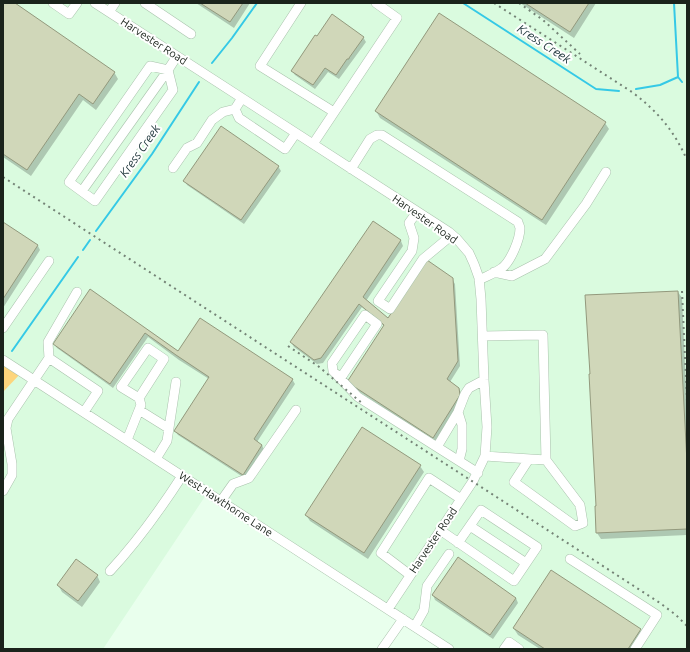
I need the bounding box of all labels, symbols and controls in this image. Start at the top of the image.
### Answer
street label: Harvester Road [119,15,189,67]
water label: Kress Creek [515,21,574,66]
water label: Kress Creek [117,121,163,180]
street label: Harvester Road [390,192,460,246]
street label: West Hawthorne Lane [177,469,275,539]
street label: Harvester Road [407,505,459,575]

